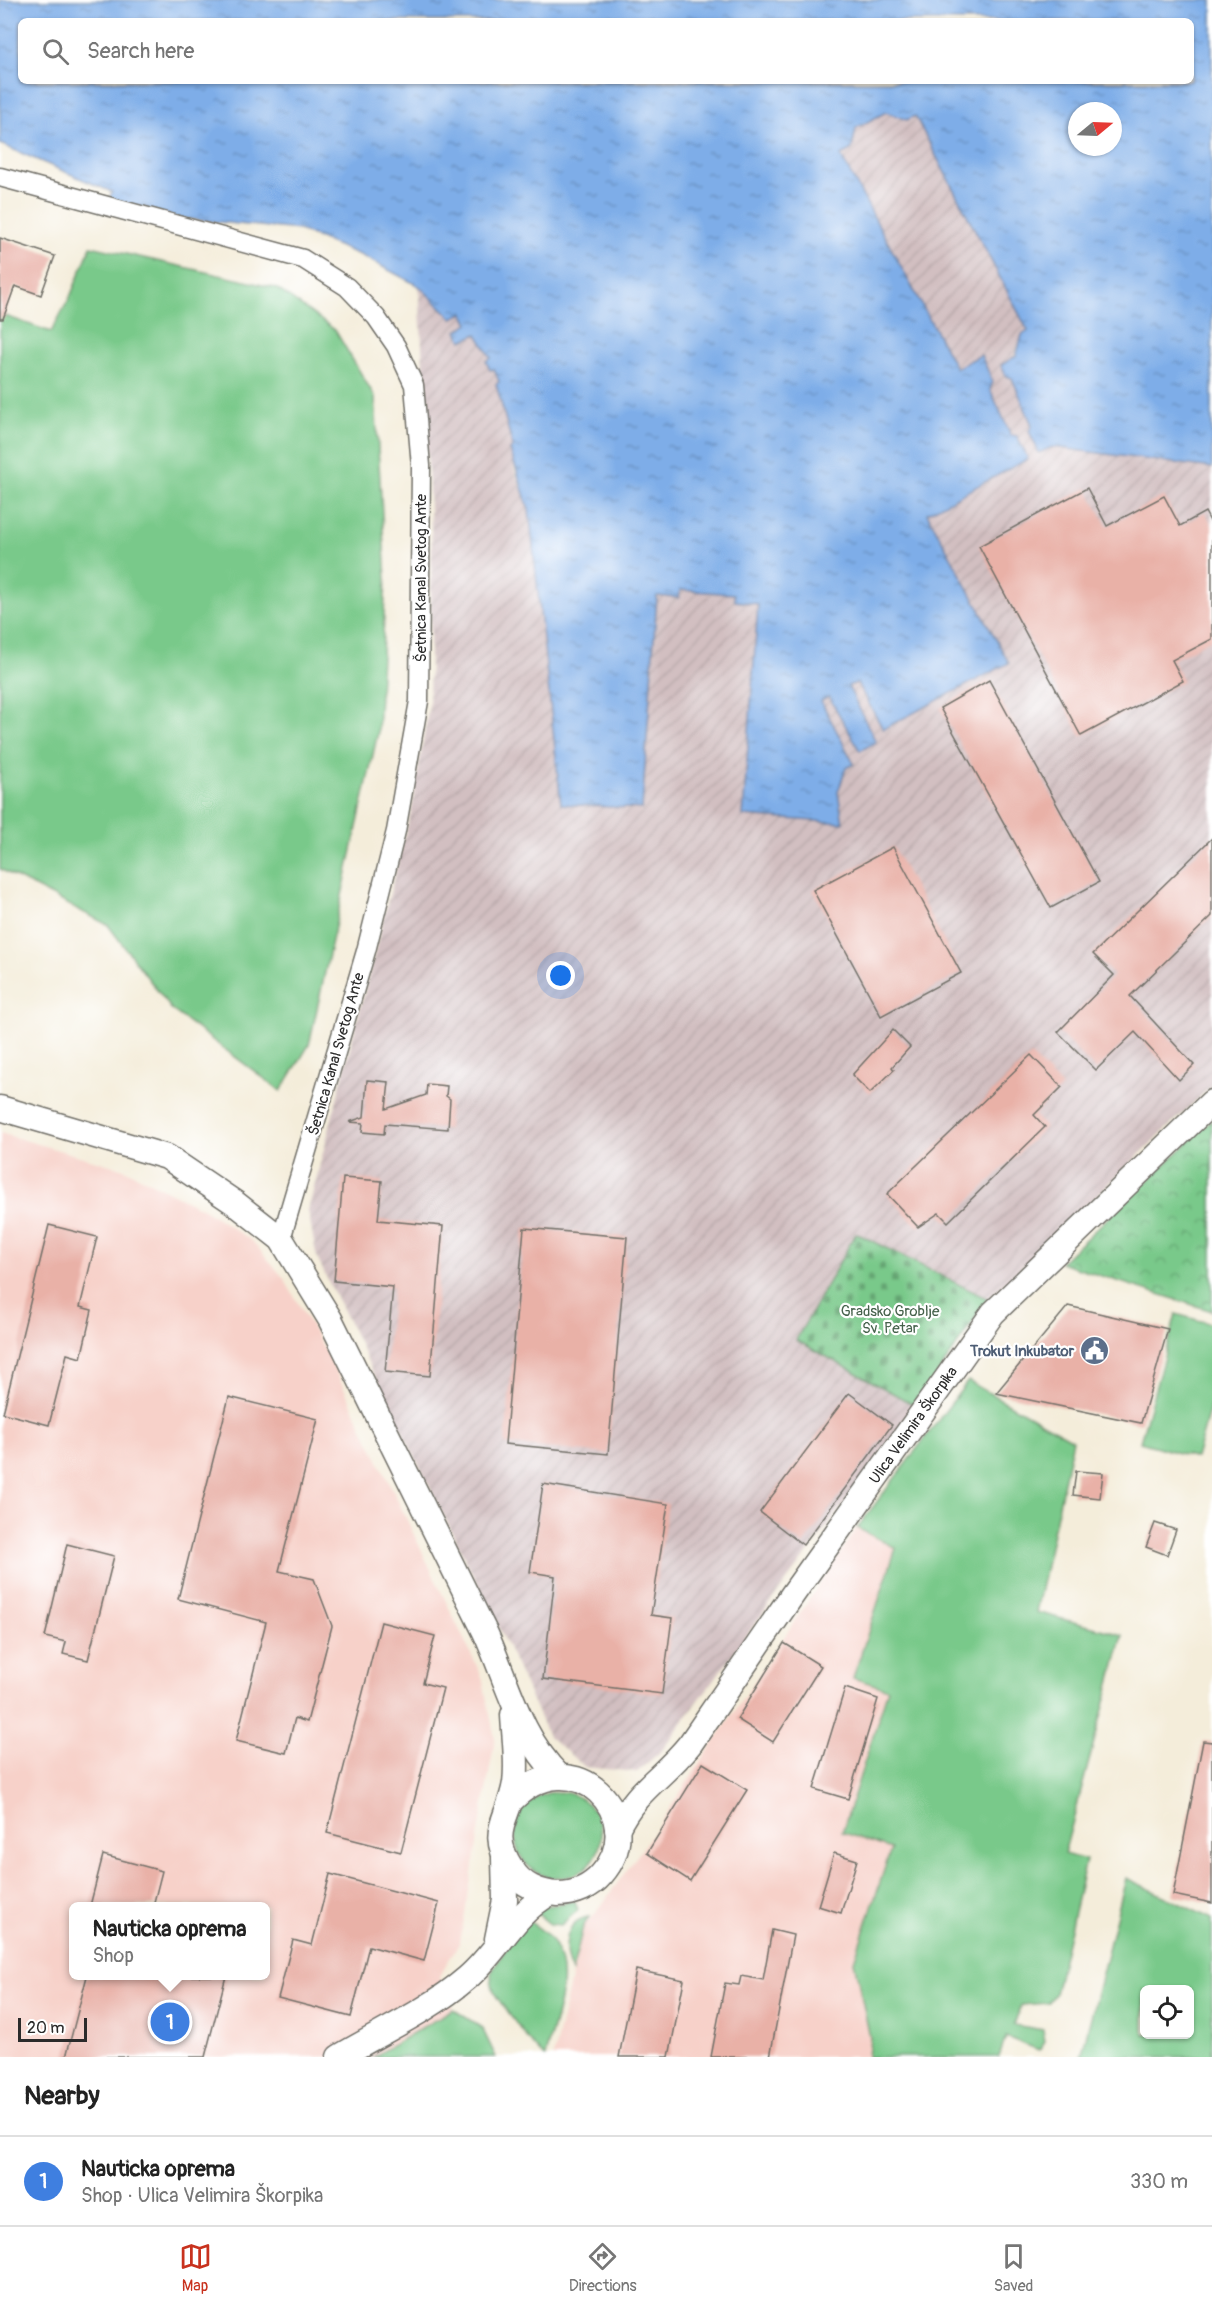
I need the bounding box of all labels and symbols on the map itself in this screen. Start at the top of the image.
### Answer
north arrow [1068,102,1122,156]
street label: Šetnica Kanal Svetog Ante [412,493,431,662]
your location [546,961,575,990]
street label: Šetnica Kanal Svetog Ante [304,970,369,1138]
park label: Gradsko Groblje Sv. Petar [841,1302,940,1338]
public building icon: Trokut Inkubator [1079,1335,1111,1367]
place label: Trokut Inkubator [969,1342,1075,1361]
street label: Ulica Velimira Škorpika [865,1363,962,1488]
pin: 1 [150,2000,190,2044]
scale bar [18,2015,87,2042]

